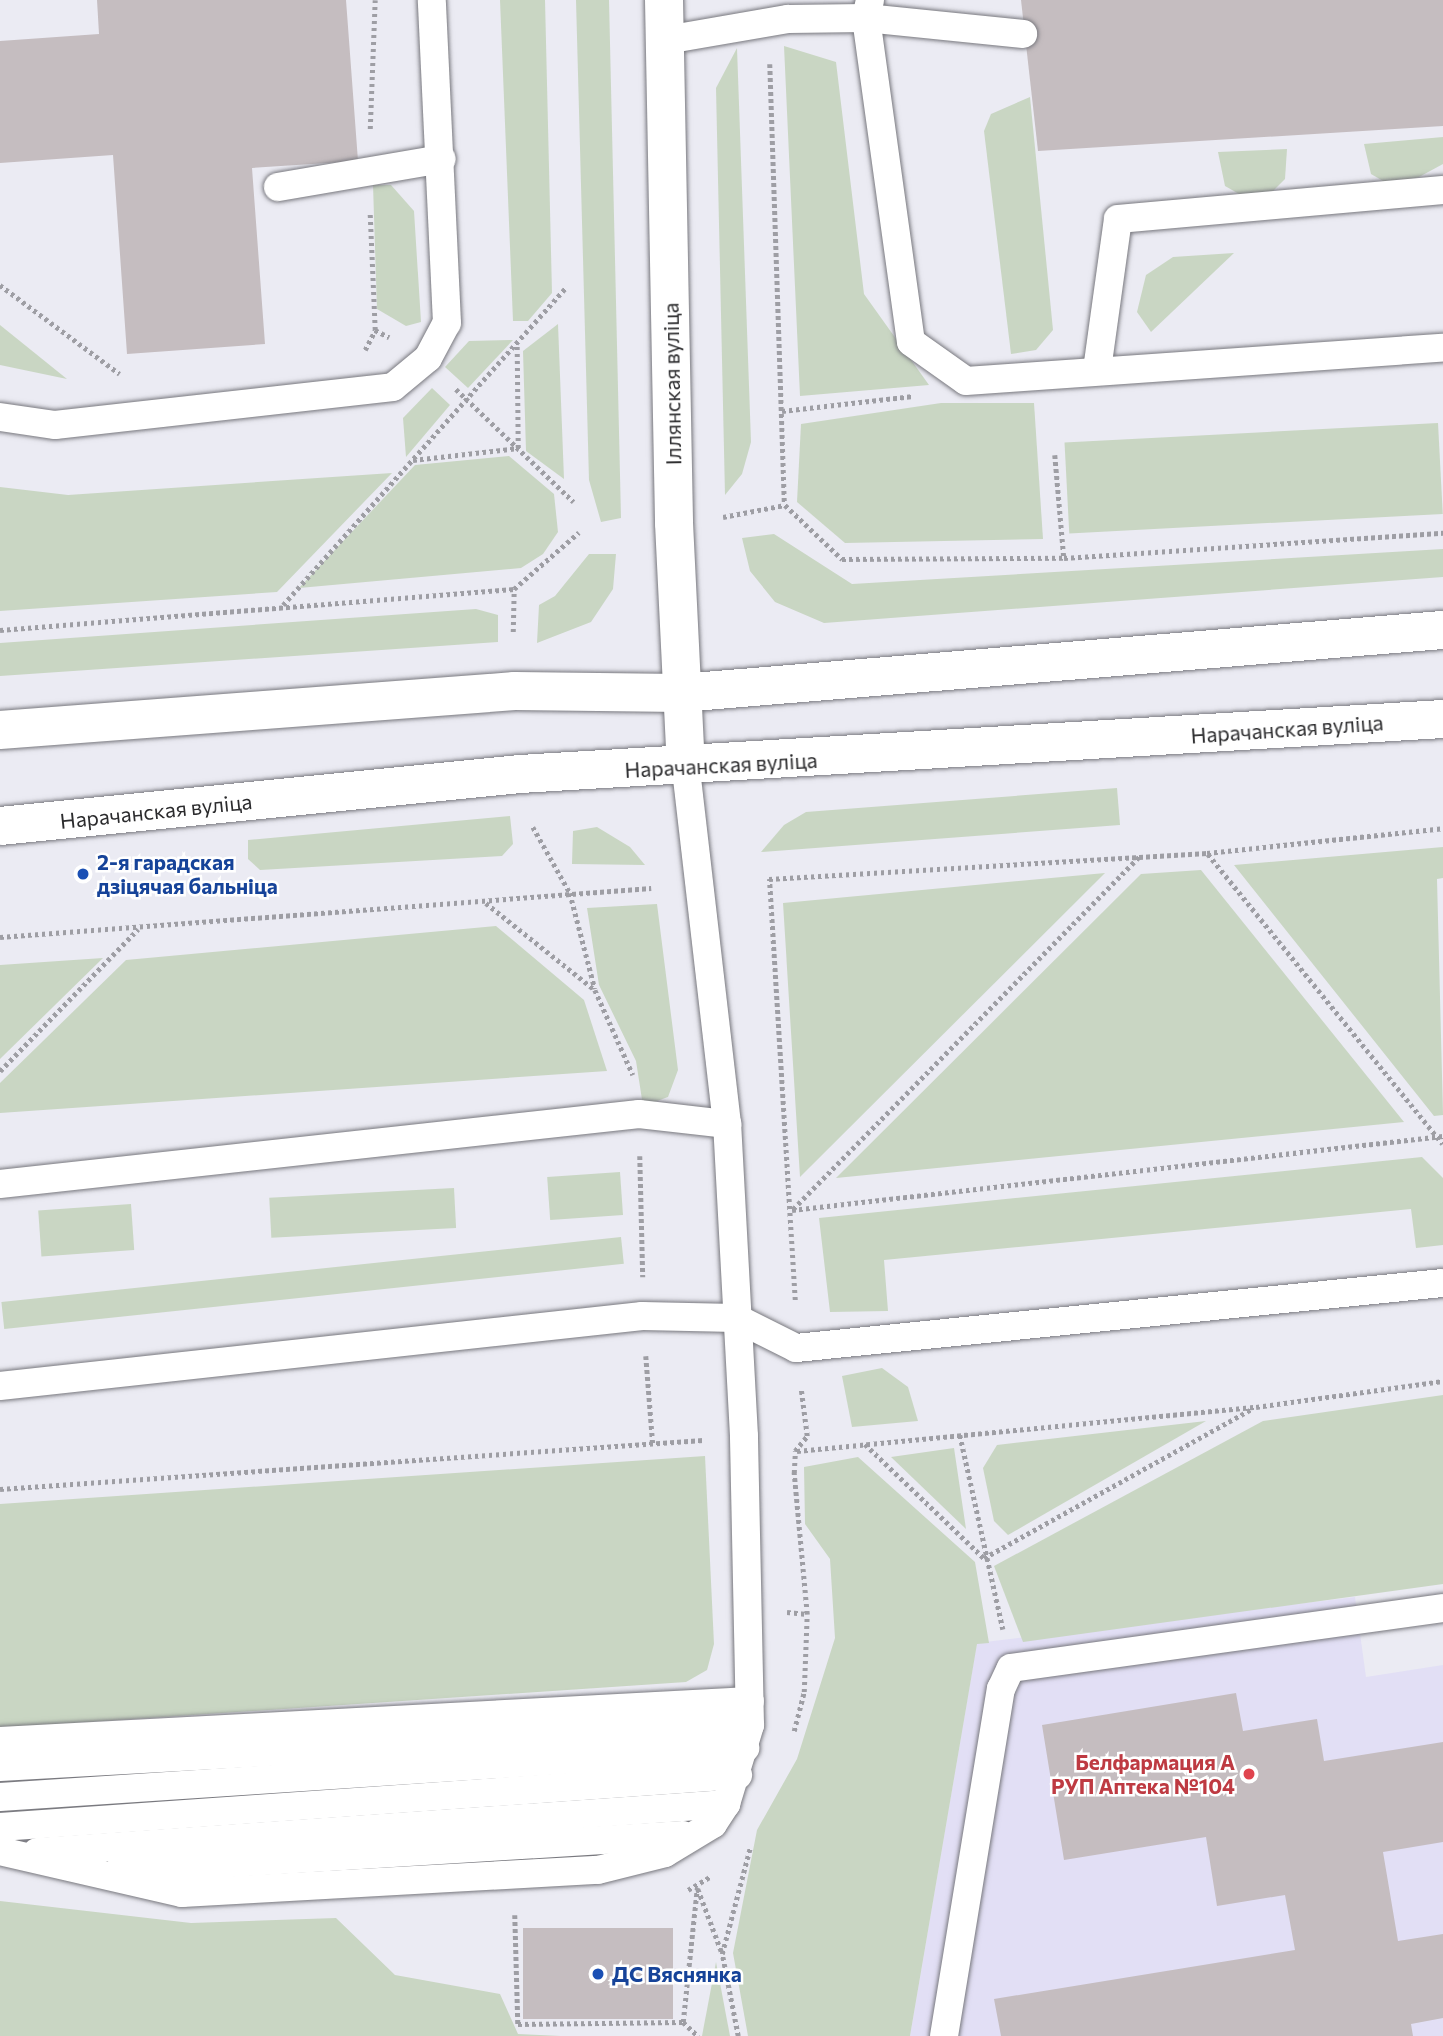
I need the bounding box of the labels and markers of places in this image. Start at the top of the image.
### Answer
place label: 2-я гарадская дзіцячая бальніца [97,849,278,899]
marker: 2-я гарадская дзіцячая бальніца [75,866,91,882]
place label: Белфармация А РУП Аптека №104 [1051,1749,1235,1799]
marker: Белфармация А РУП Аптека №104 [1241,1766,1257,1782]
place label: ДС Вяснянка [612,1961,742,1987]
marker: ДС Вяснянка [590,1966,606,1982]

